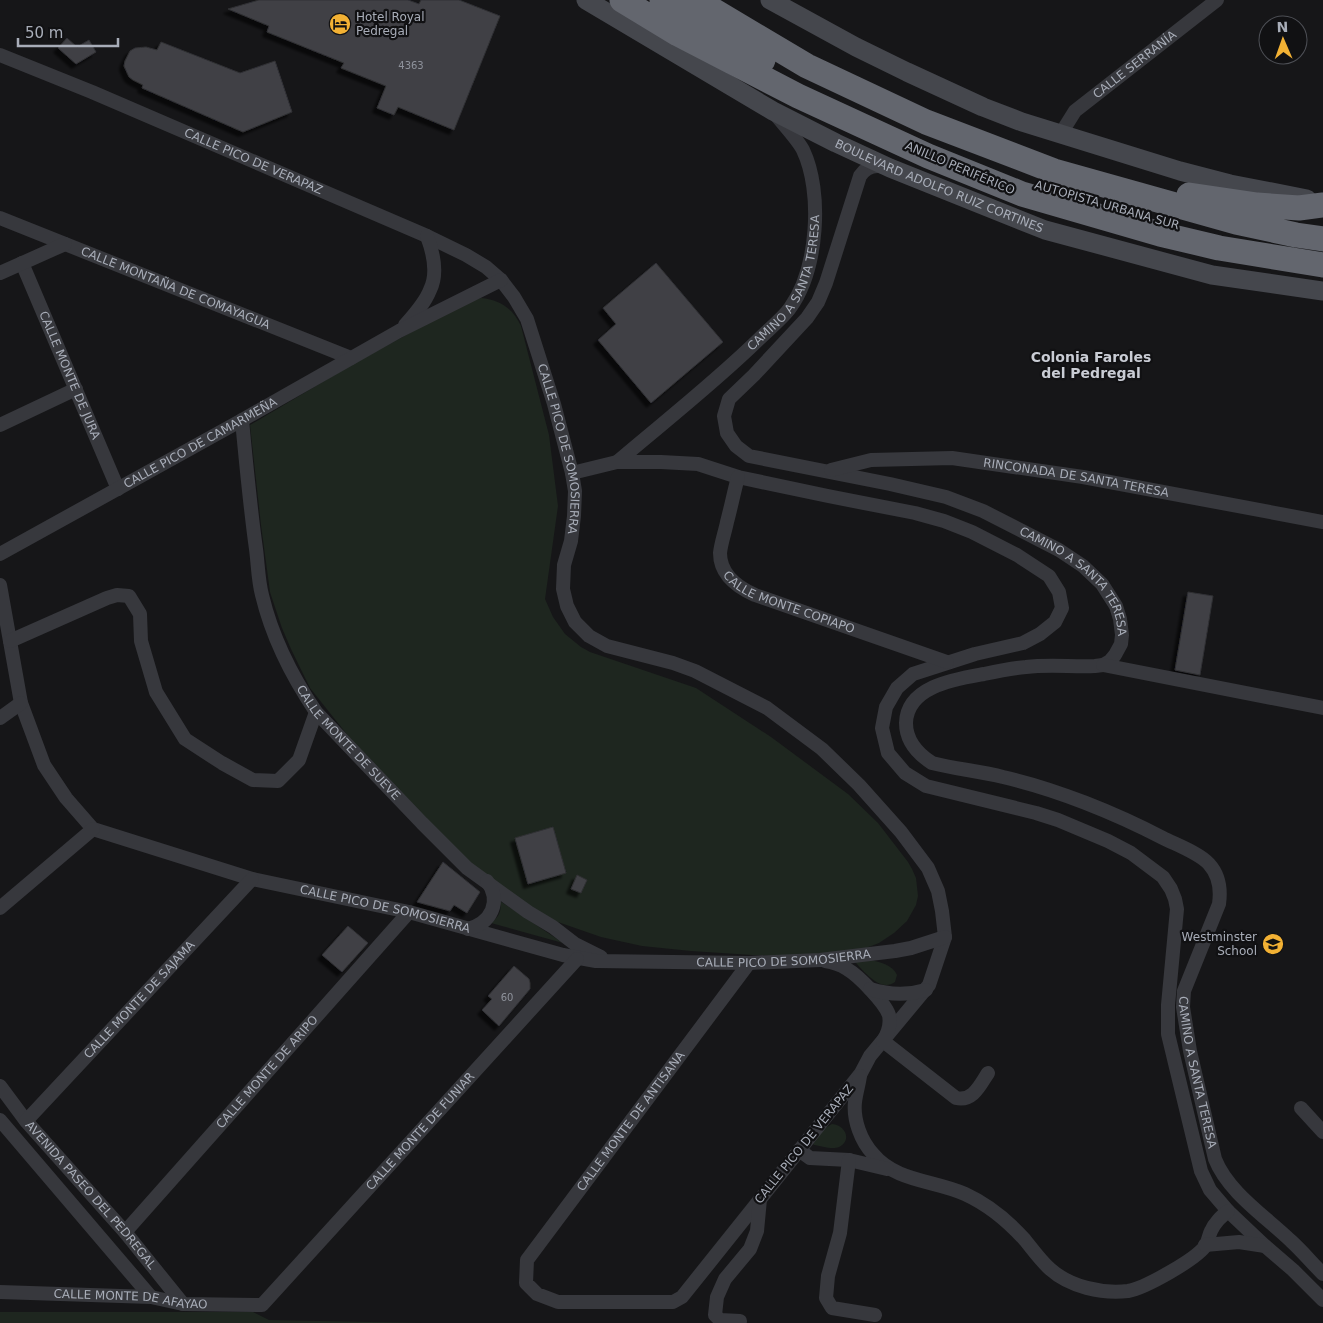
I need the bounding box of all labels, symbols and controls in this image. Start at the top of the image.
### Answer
place label: Hotel Royal Pedregal [356,10,425,38]
hotel icon: Hotel Royal Pedregal [328,12,352,36]
scale bar [18,15,118,47]
north arrow [1258,15,1308,65]
text: N [1276,19,1289,35]
text: 50 m [25,24,63,42]
street label: CALLE SERRANÍA [1090,27,1180,101]
house number: 4363 [398,60,424,71]
street label: CALLE PICO DE VERAPAZ [182,126,325,197]
street label: BOULEVARD ADOLFO RUIZ CORTINES [833,136,1045,236]
street label: ANILLO PERIFÉRICO [903,138,1017,197]
street label: AUTOPISTA URBANA SUR [1033,178,1181,232]
street label: CAMINO A SANTA TERESA [744,214,822,353]
street label: CALLE MONTAÑA DE COMAYAGUA [79,244,273,332]
street label: CALLE MONTE DE JURA [36,309,103,442]
district label: Colonia Faroles del Pedregal [1031,349,1151,381]
street label: CALLE PICO DE SOMOSIERRA [535,362,582,536]
street label: CALLE PICO DE CAMARMEÑA [121,394,280,491]
street label: RINCONADA DE SANTA TERESA [982,456,1171,500]
street label: CAMINO A SANTA TERESA [1017,524,1129,638]
street label: CALLE MONTE COPIAPO [720,568,857,636]
street label: CALLE MONTE DE SUEVE [294,683,403,803]
street label: CALLE PICO DE SOMOSIERRA [299,882,473,936]
place label: Westminster School [1182,930,1257,958]
school or university icon: Westminster School [1261,932,1285,956]
street label: CALLE MONTE DE SAJAMA [81,937,198,1061]
street label: CALLE PICO DE SOMOSIERRA [696,947,872,970]
house number: 60 [501,992,513,1003]
street label: CAMINO A SANTA TERESA [1176,996,1219,1150]
street label: CALLE MONTE DE ARIPO [213,1013,321,1131]
street label: CALLE MONTE DE ANTISANA [574,1048,688,1194]
street label: CALLE MONTE DE FUNIAR [363,1069,477,1193]
street label: CALLE PICO DE VERAPAZ [752,1082,856,1206]
street label: AVENIDA PASEO DEL PEDREGAL [22,1118,159,1272]
street label: CALLE MONTE DE AFAYAO [53,1287,208,1311]

